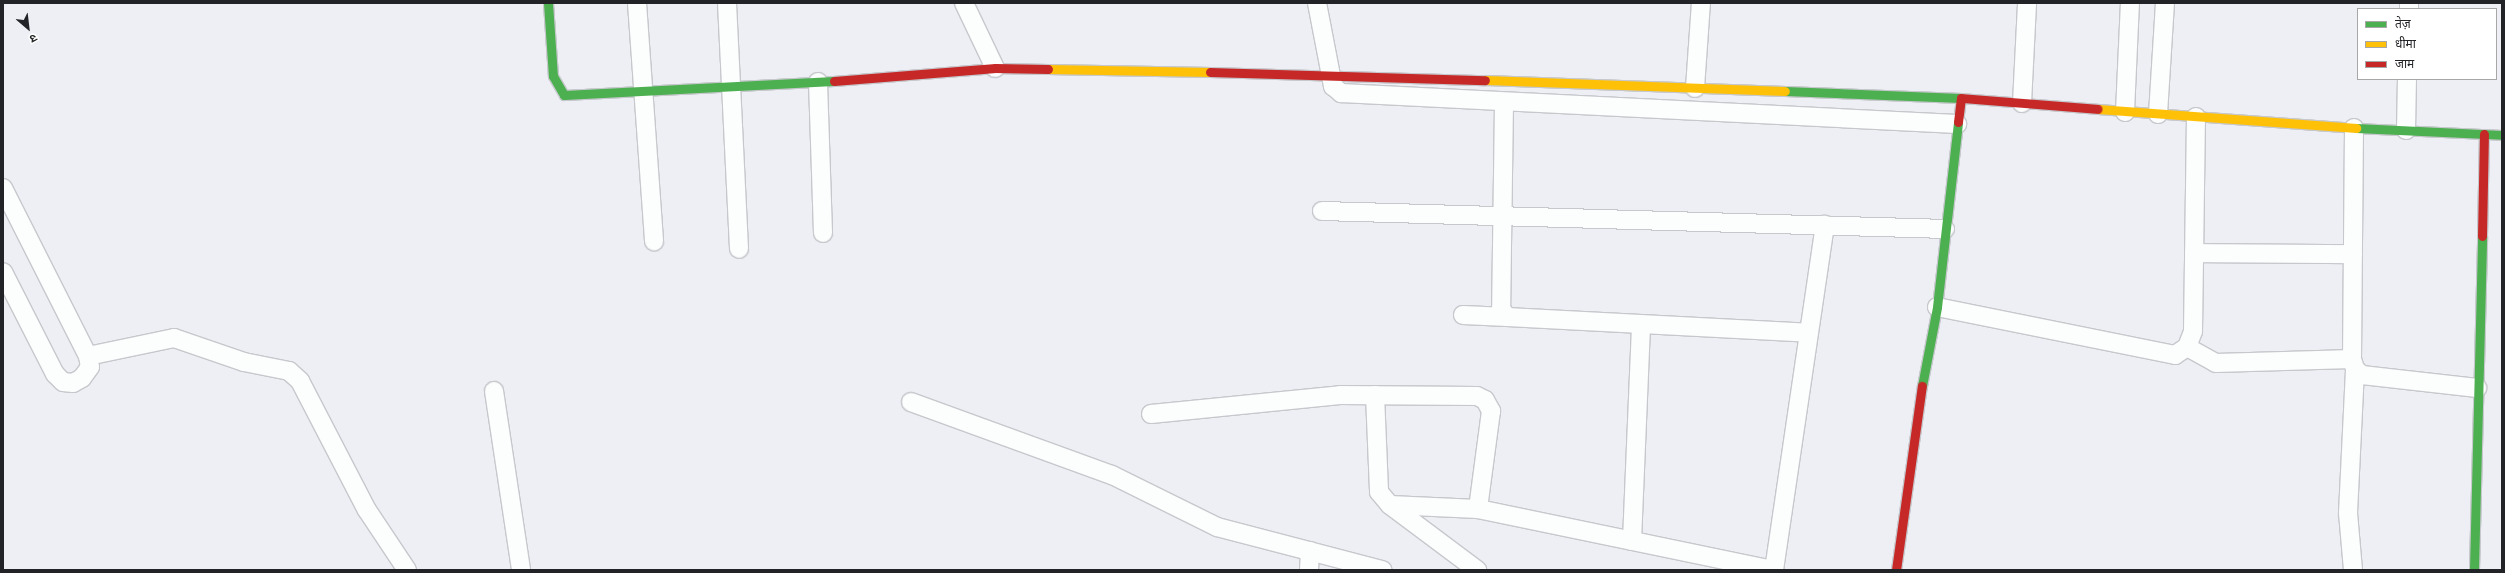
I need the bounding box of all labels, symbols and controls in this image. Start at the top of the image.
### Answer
north arrow [8,8,48,48]
legend [2357,8,2497,80]
text: तेज़ [2395,15,2411,32]
text: उ [28,31,40,47]
text: धीमा [2395,35,2416,52]
text: जाम [2395,55,2414,72]

